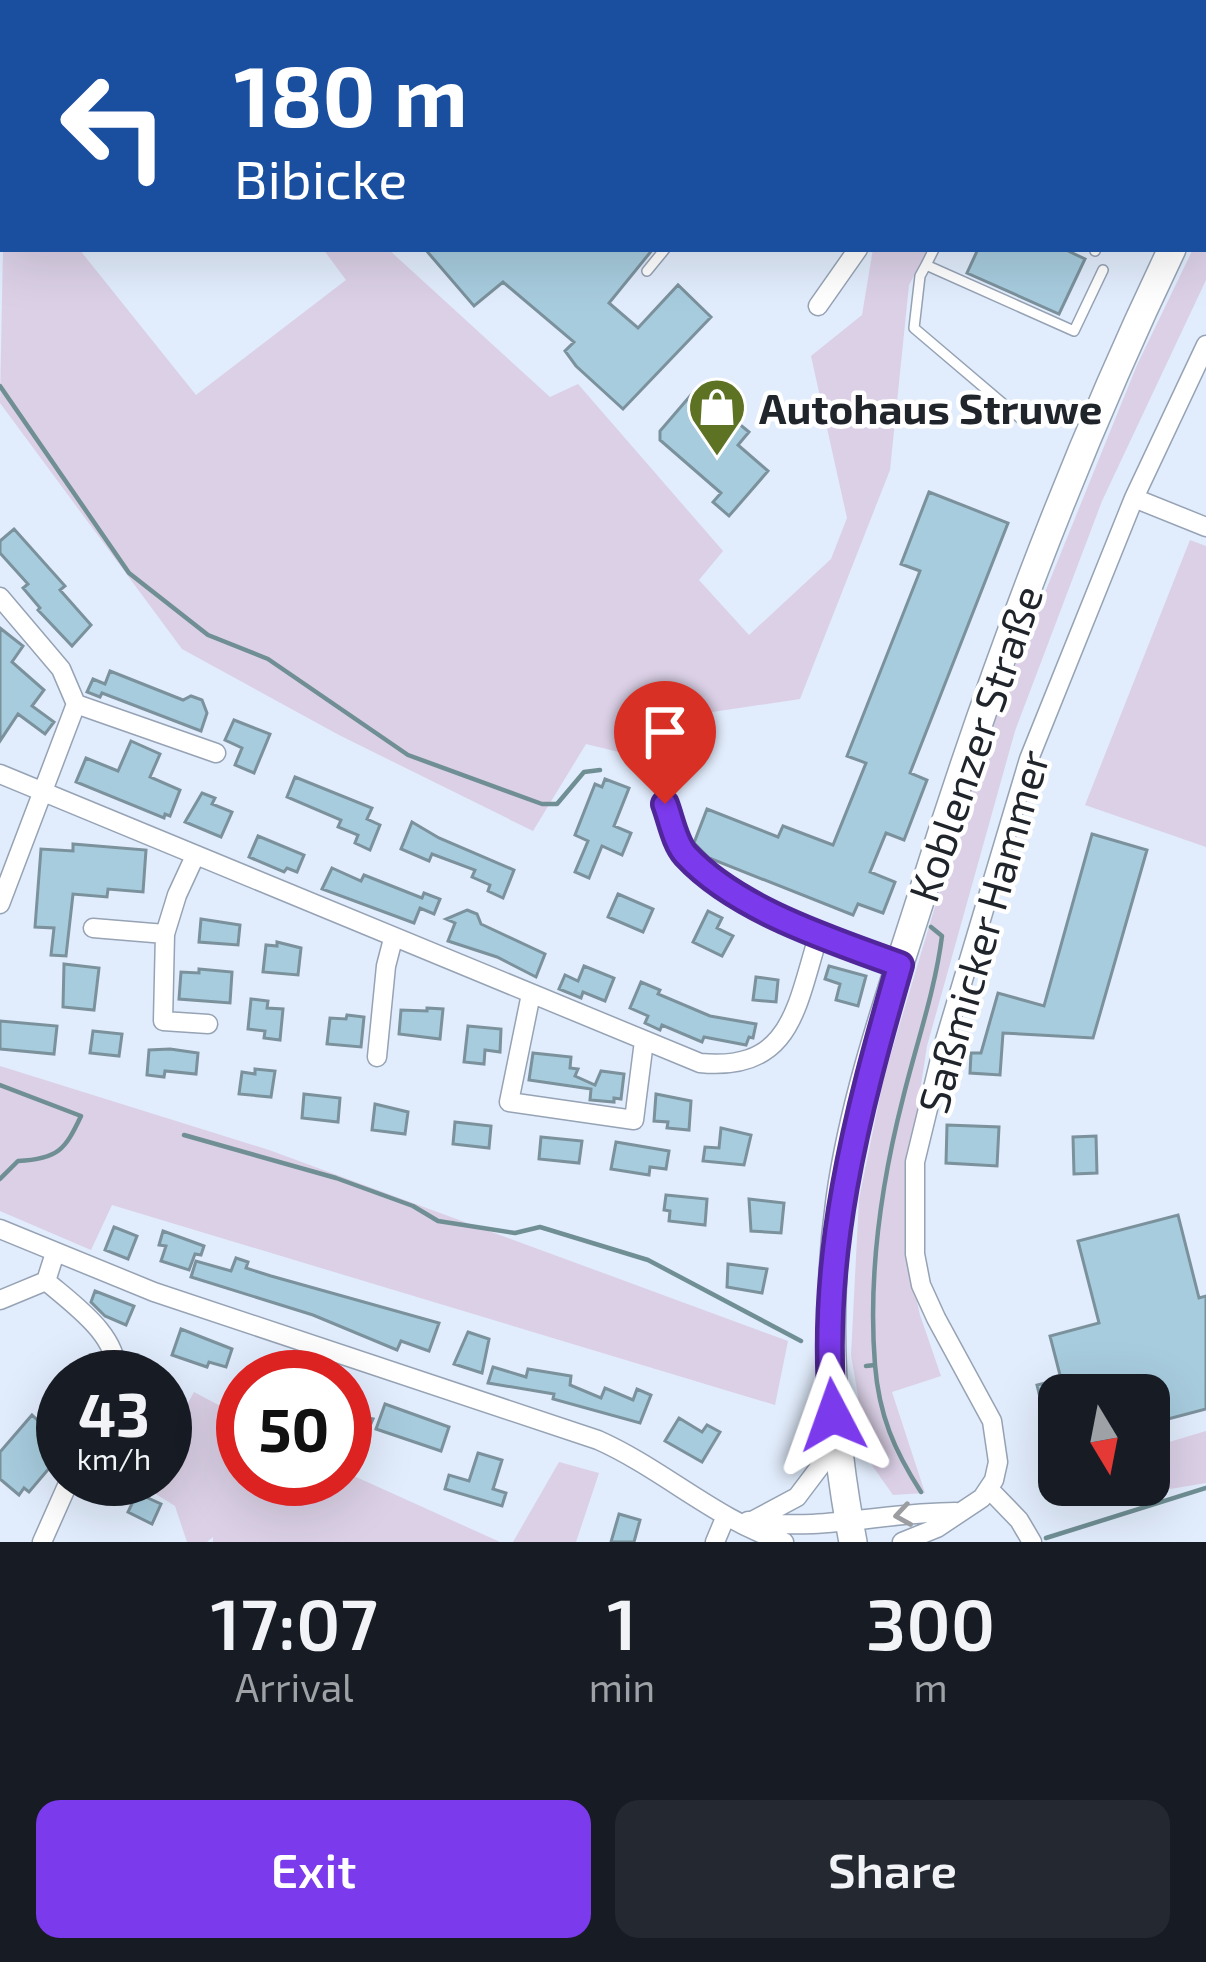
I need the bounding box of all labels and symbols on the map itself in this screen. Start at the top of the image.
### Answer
shop icon: Autohaus Struwe [686,376,748,458]
place label: Autohaus Struwe [759,382,1103,432]
street label: Koblenzer Straße [896,578,1052,908]
pin [614,681,716,804]
street label: Saßmicker Hammer [906,744,1058,1118]
speed limit sign: 50 [216,1350,372,1506]
position arrow [770,1352,896,1478]
north arrow [1038,1374,1170,1506]
one-way arrow [893,1501,912,1527]

